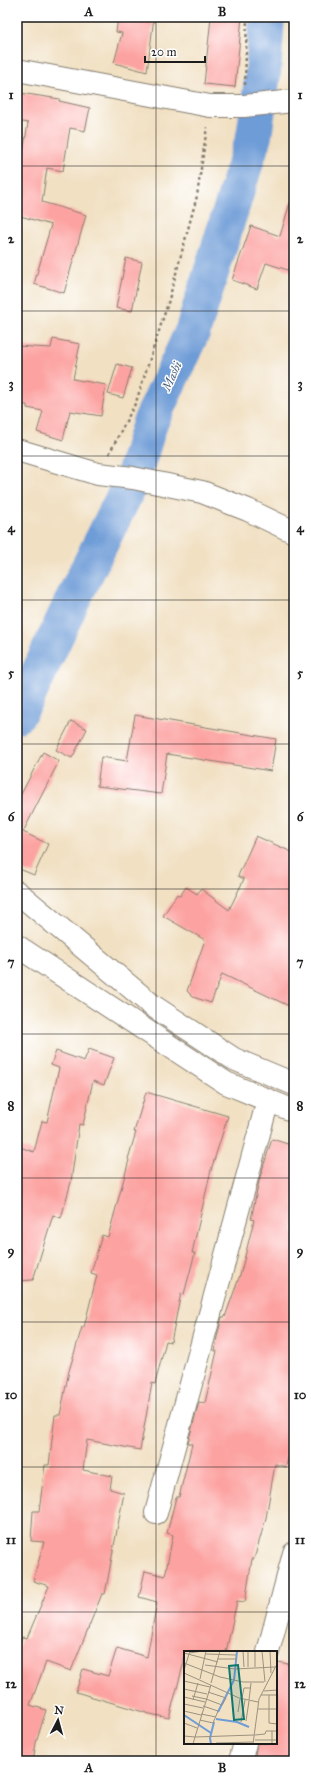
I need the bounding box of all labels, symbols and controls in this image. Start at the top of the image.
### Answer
text: A [84,4,94,20]
text: B [218,4,227,20]
scale bar [145,38,205,64]
text: 20 m [151,45,177,59]
text: 1 [8,87,14,103]
text: 1 [297,87,303,103]
text: 2 [8,231,15,247]
text: 2 [297,231,304,247]
water label: Mashi [159,359,185,394]
text: 3 [8,376,14,392]
text: 3 [297,376,303,392]
text: 4 [7,520,15,536]
text: 4 [296,520,304,536]
text: 5 [8,665,15,681]
text: 5 [297,665,304,681]
text: 6 [8,809,16,825]
text: 6 [297,809,305,825]
text: 7 [8,954,15,970]
text: 7 [297,954,304,970]
text: 8 [8,1098,15,1114]
text: 8 [297,1098,304,1114]
text: 9 [8,1243,15,1259]
text: 9 [297,1243,304,1259]
text: 10 [5,1387,18,1403]
text: 10 [294,1387,307,1403]
text: 11 [6,1532,16,1548]
text: 11 [295,1532,305,1548]
inset map [184,1651,277,1744]
text: 12 [5,1676,17,1692]
text: 12 [294,1676,306,1692]
north arrow [38,1700,78,1740]
text: N [54,1704,65,1718]
text: A [84,1760,94,1776]
text: B [218,1760,227,1776]

